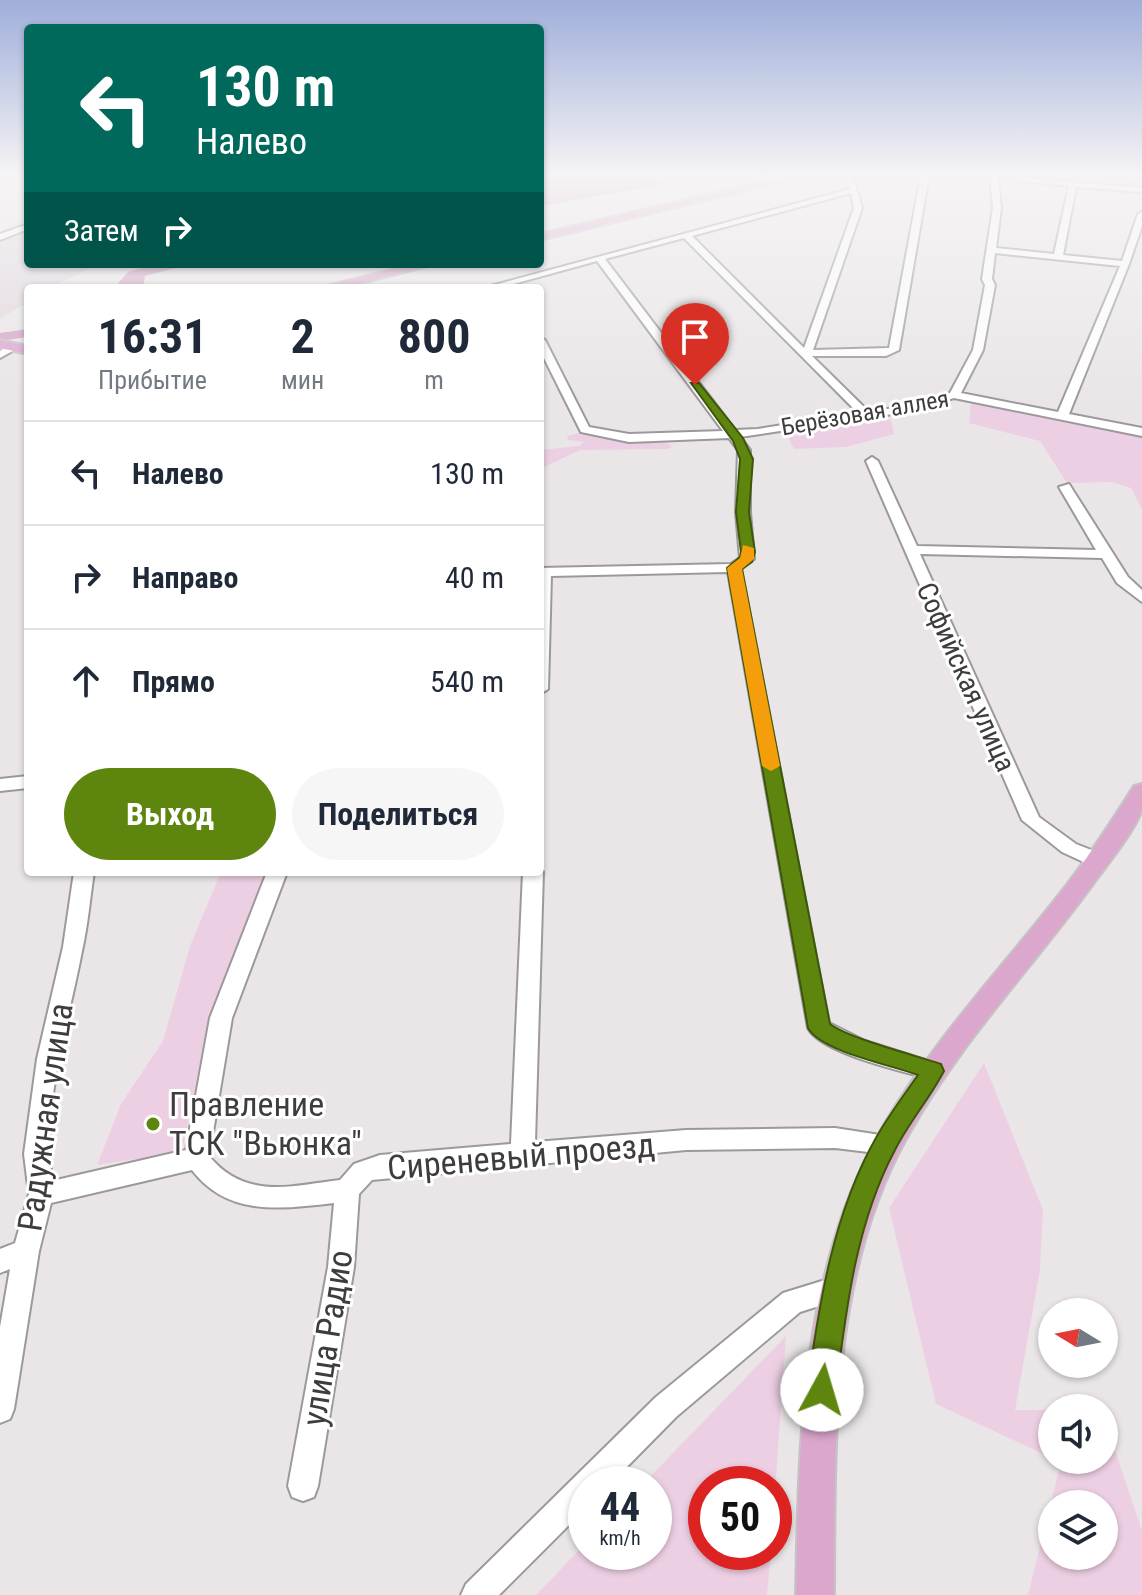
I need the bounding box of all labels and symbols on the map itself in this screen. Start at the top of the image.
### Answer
pin [661,303,729,385]
street label: Берёзовая аллея [779,384,951,442]
street label: Софийская улица [910,577,1022,777]
street label: Радужная улица [9,1000,81,1234]
place label: Правление ТСК "Вьюнка" [169,1084,362,1163]
marker: Правление ТСК "Вьюнка" [144,1115,162,1133]
street label: Сиреневый проезд [386,1124,656,1188]
street label: улица Радио [293,1247,361,1429]
north arrow [1038,1298,1118,1378]
position arrow [780,1348,864,1432]
speed limit sign: 50 [688,1466,792,1570]

